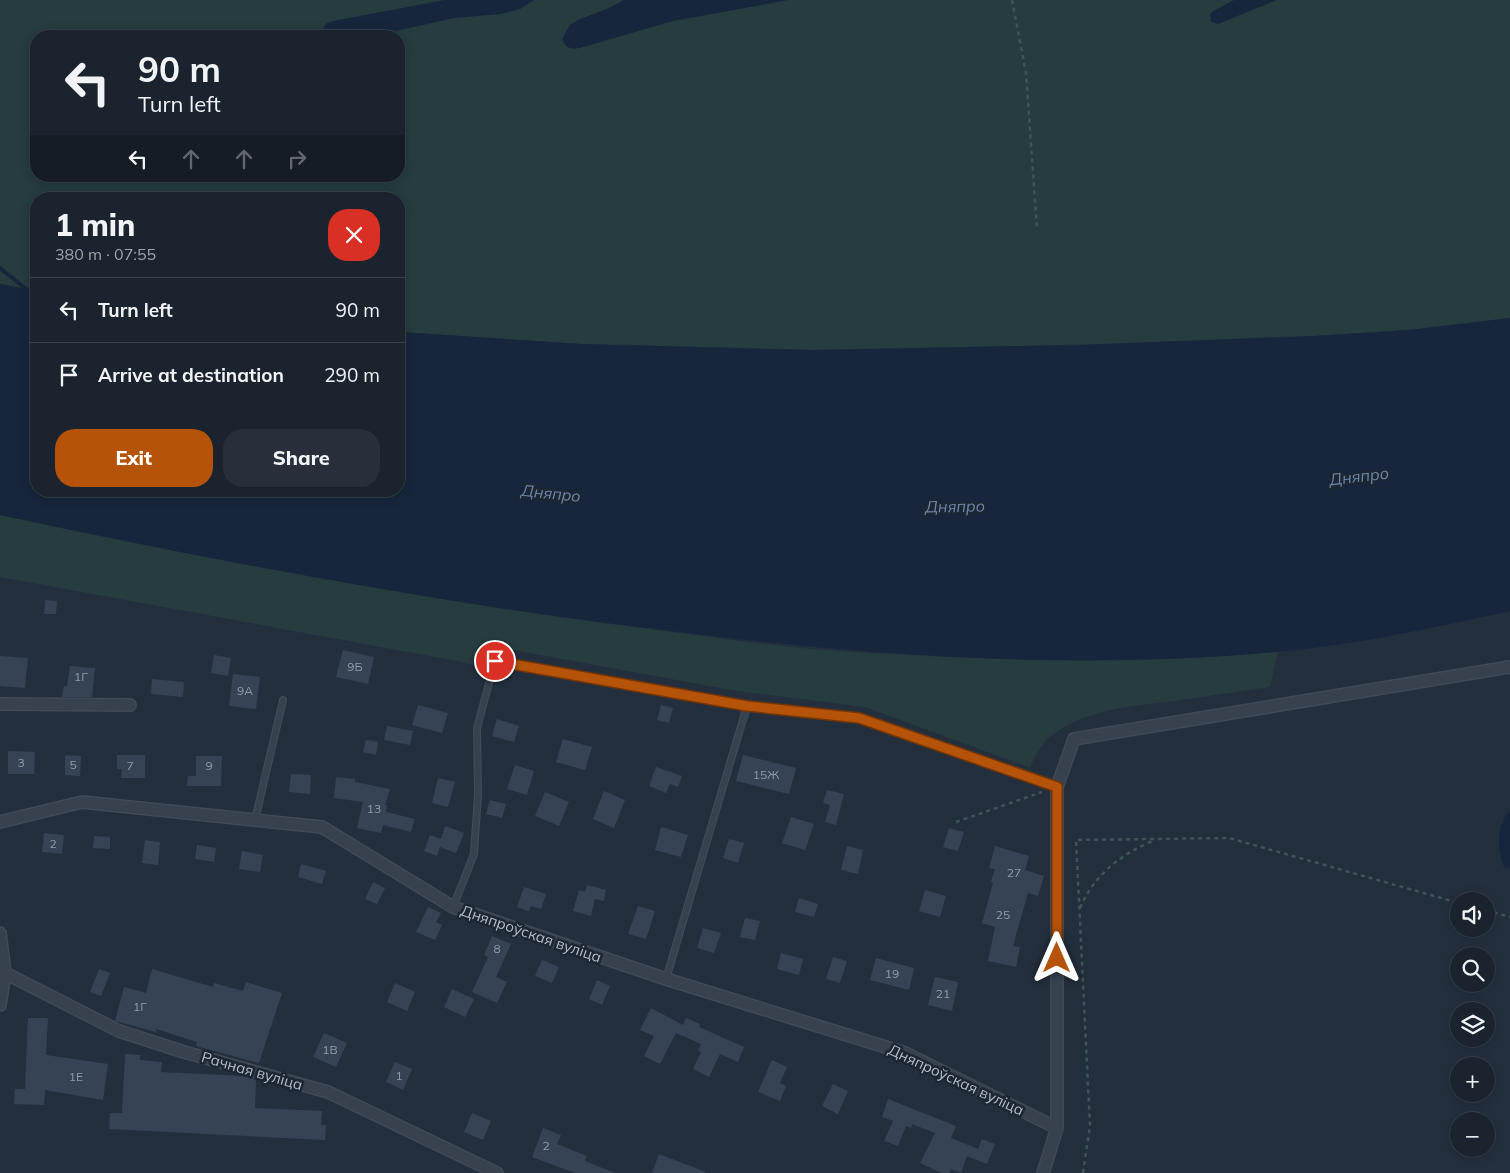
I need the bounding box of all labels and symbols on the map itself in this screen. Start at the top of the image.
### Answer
water label: Дняпро [1327,462,1390,490]
water label: Дняпро [519,480,582,506]
water label: Дняпро [924,495,985,517]
pin [474,640,516,682]
house number: 9Б [347,659,363,674]
house number: 1Г [74,669,88,684]
house number: 9А [237,683,253,698]
house number: 3 [17,755,25,770]
house number: 5 [69,757,77,772]
house number: 7 [126,758,134,773]
house number: 9 [205,758,213,773]
house number: 15Ж [753,767,779,782]
house number: 13 [367,801,381,816]
house number: 2 [49,836,57,851]
house number: 27 [1007,865,1021,880]
street label: Дняпроўская вуліца [458,900,604,967]
house number: 25 [996,907,1010,922]
position arrow [1030,931,1082,983]
house number: 8 [493,941,501,956]
house number: 19 [885,966,899,981]
house number: 21 [936,986,950,1001]
house number: 1Г [133,999,147,1014]
street label: Дняпроўская вуліца [885,1040,1027,1119]
house number: 1В [322,1042,338,1057]
street label: Рачная вуліца [199,1047,305,1094]
house number: 1 [395,1068,403,1083]
house number: 1Е [69,1069,83,1084]
house number: 2 [542,1138,550,1153]

